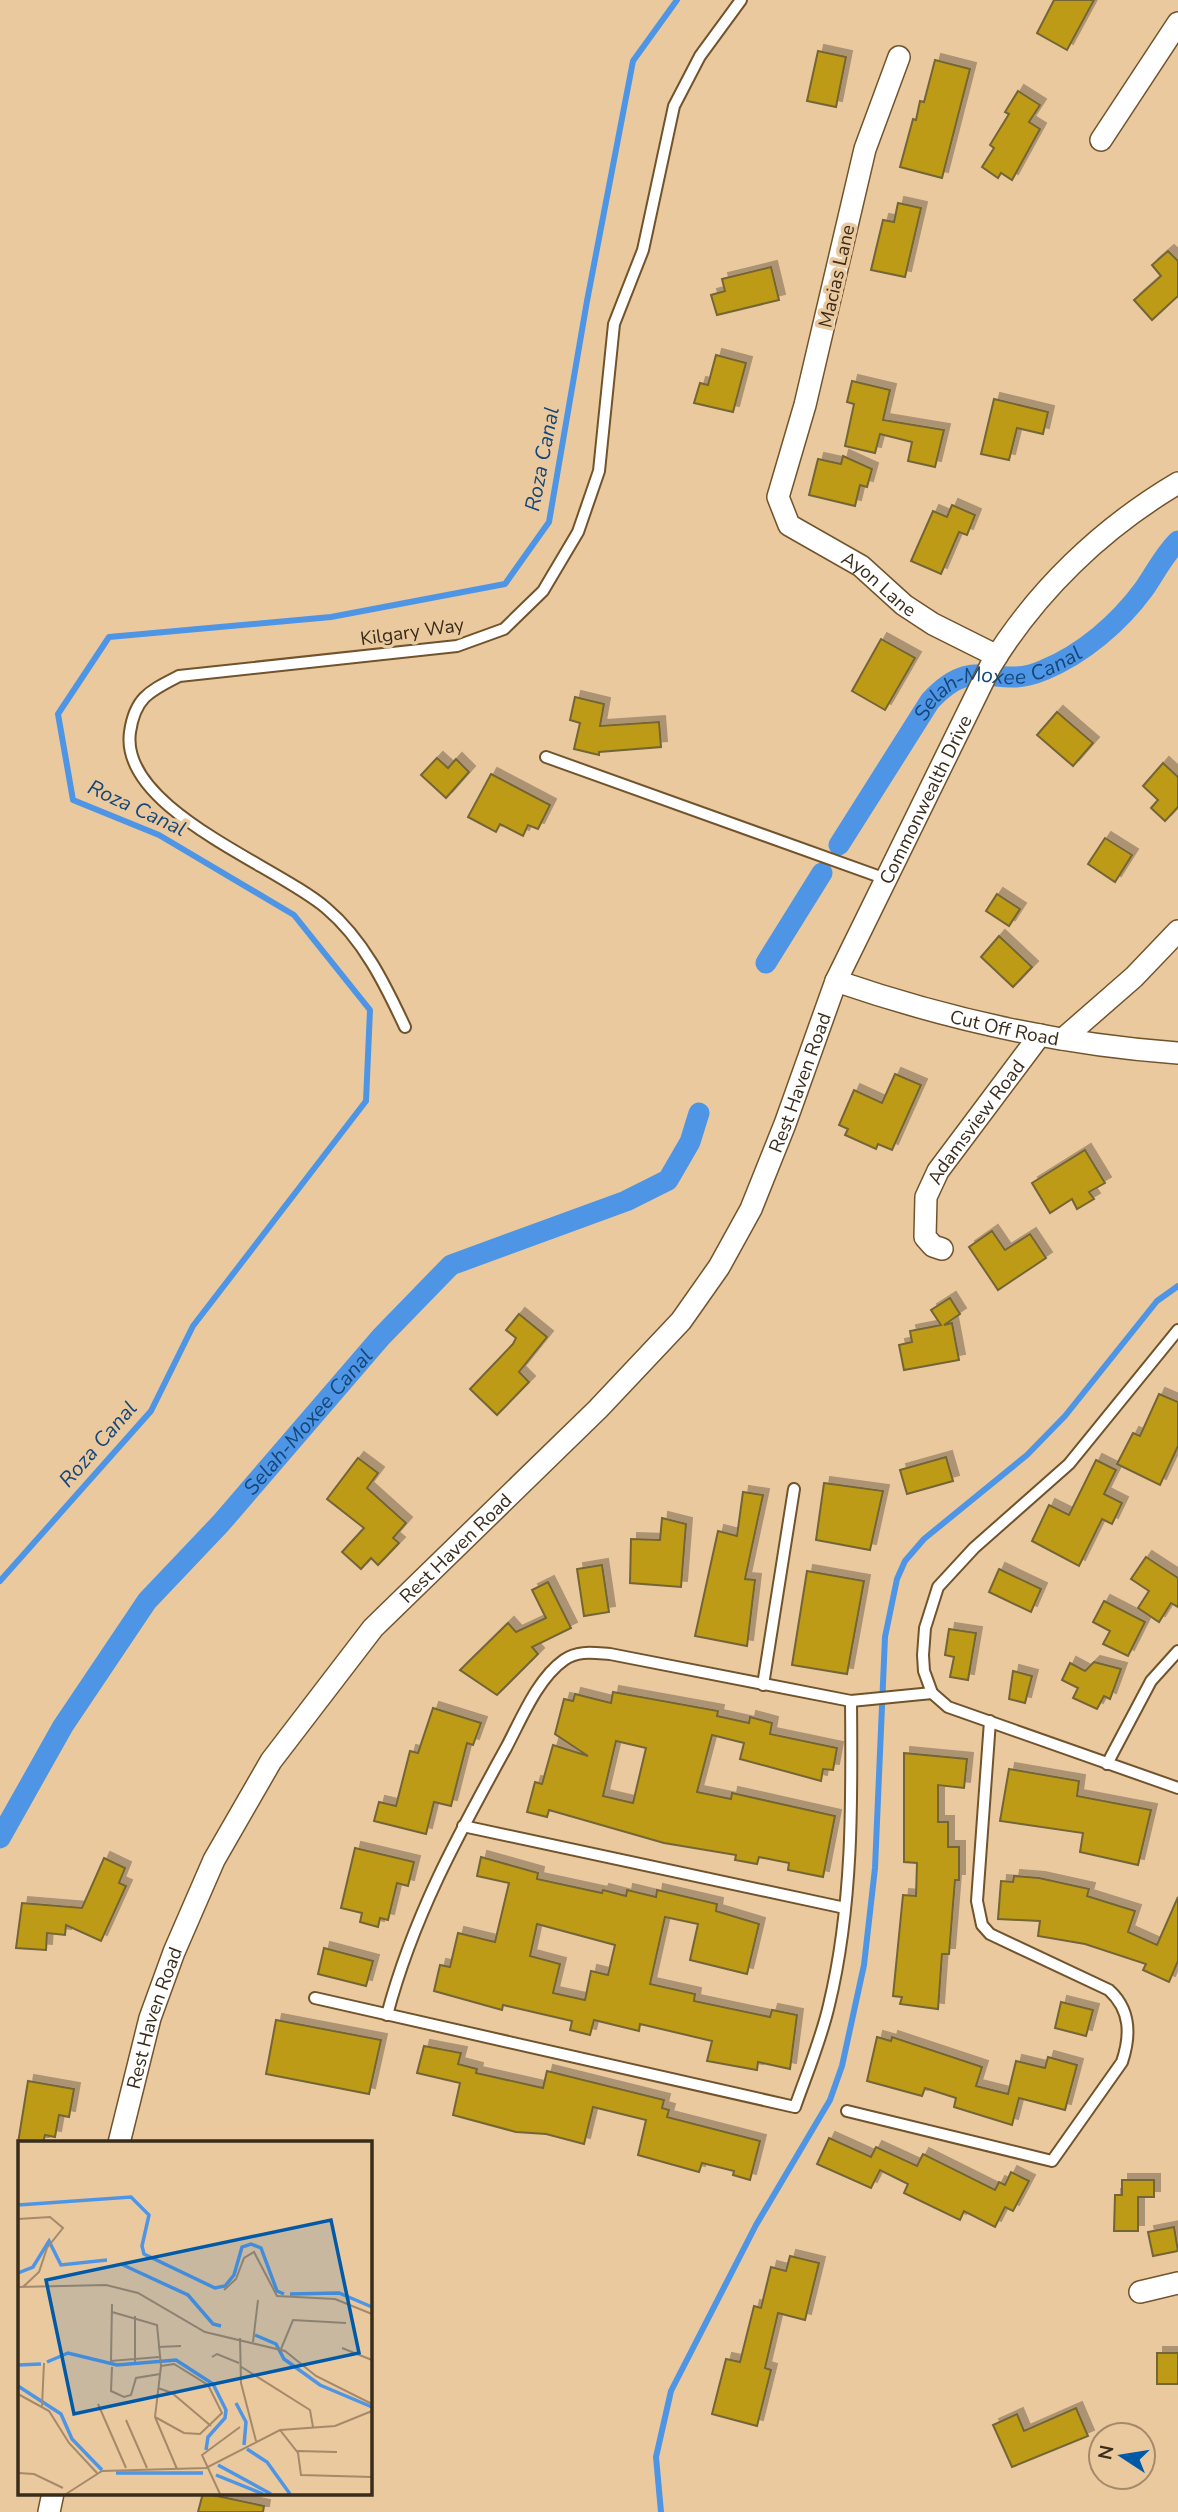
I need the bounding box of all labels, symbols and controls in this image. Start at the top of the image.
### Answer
street label: Macias Lane [813,222,861,330]
water label: Roza Canal [518,404,566,514]
street label: Ayon Lane [837,546,921,624]
street label: Kilgary Way [359,612,466,652]
water label: Selah-Moxee Canal [907,639,1087,726]
street label: Commonwealth Drive [873,711,978,889]
water label: Roza Canal [83,773,191,843]
street label: Cut Off Road [947,1004,1061,1052]
street label: Rest Haven Road [763,1009,838,1157]
street label: Adamsview Road [922,1055,1031,1189]
water label: Selah-Moxee Canal [237,1343,379,1501]
water label: Roza Canal [53,1395,143,1493]
street label: Rest Haven Road [394,1488,518,1609]
street label: Rest Haven Road [121,1944,189,2092]
inset map [18,2141,371,2494]
north arrow [1087,2421,1157,2491]
text: N [1092,2443,1121,2462]

